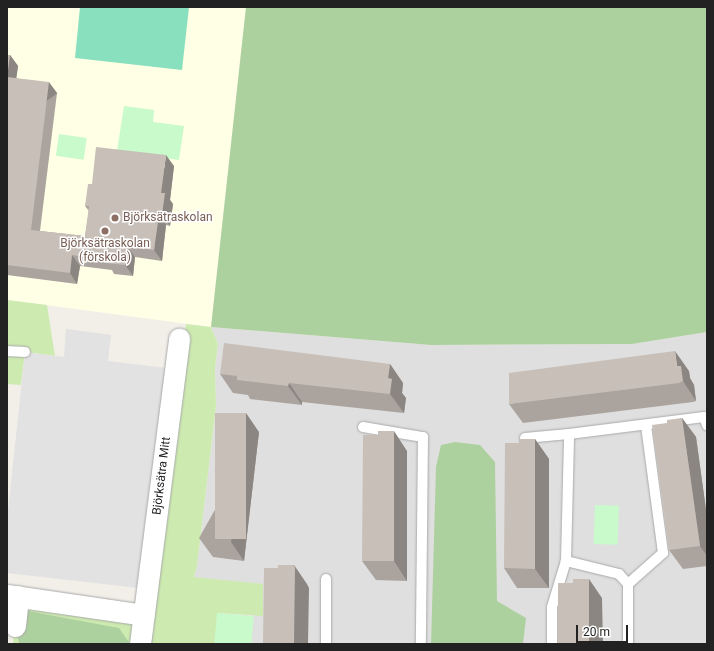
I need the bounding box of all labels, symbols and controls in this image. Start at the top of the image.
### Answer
place label: Björksätraskolan [123,211,213,225]
marker: Björksätraskolan [110,213,120,223]
marker: Björksätraskolan (förskola) [100,226,110,236]
place label: Björksätraskolan (förskola) [60,237,150,265]
street label: Björksätra Mitt [150,436,174,516]
scale bar [578,617,630,643]
text: 20 m [583,625,610,639]

